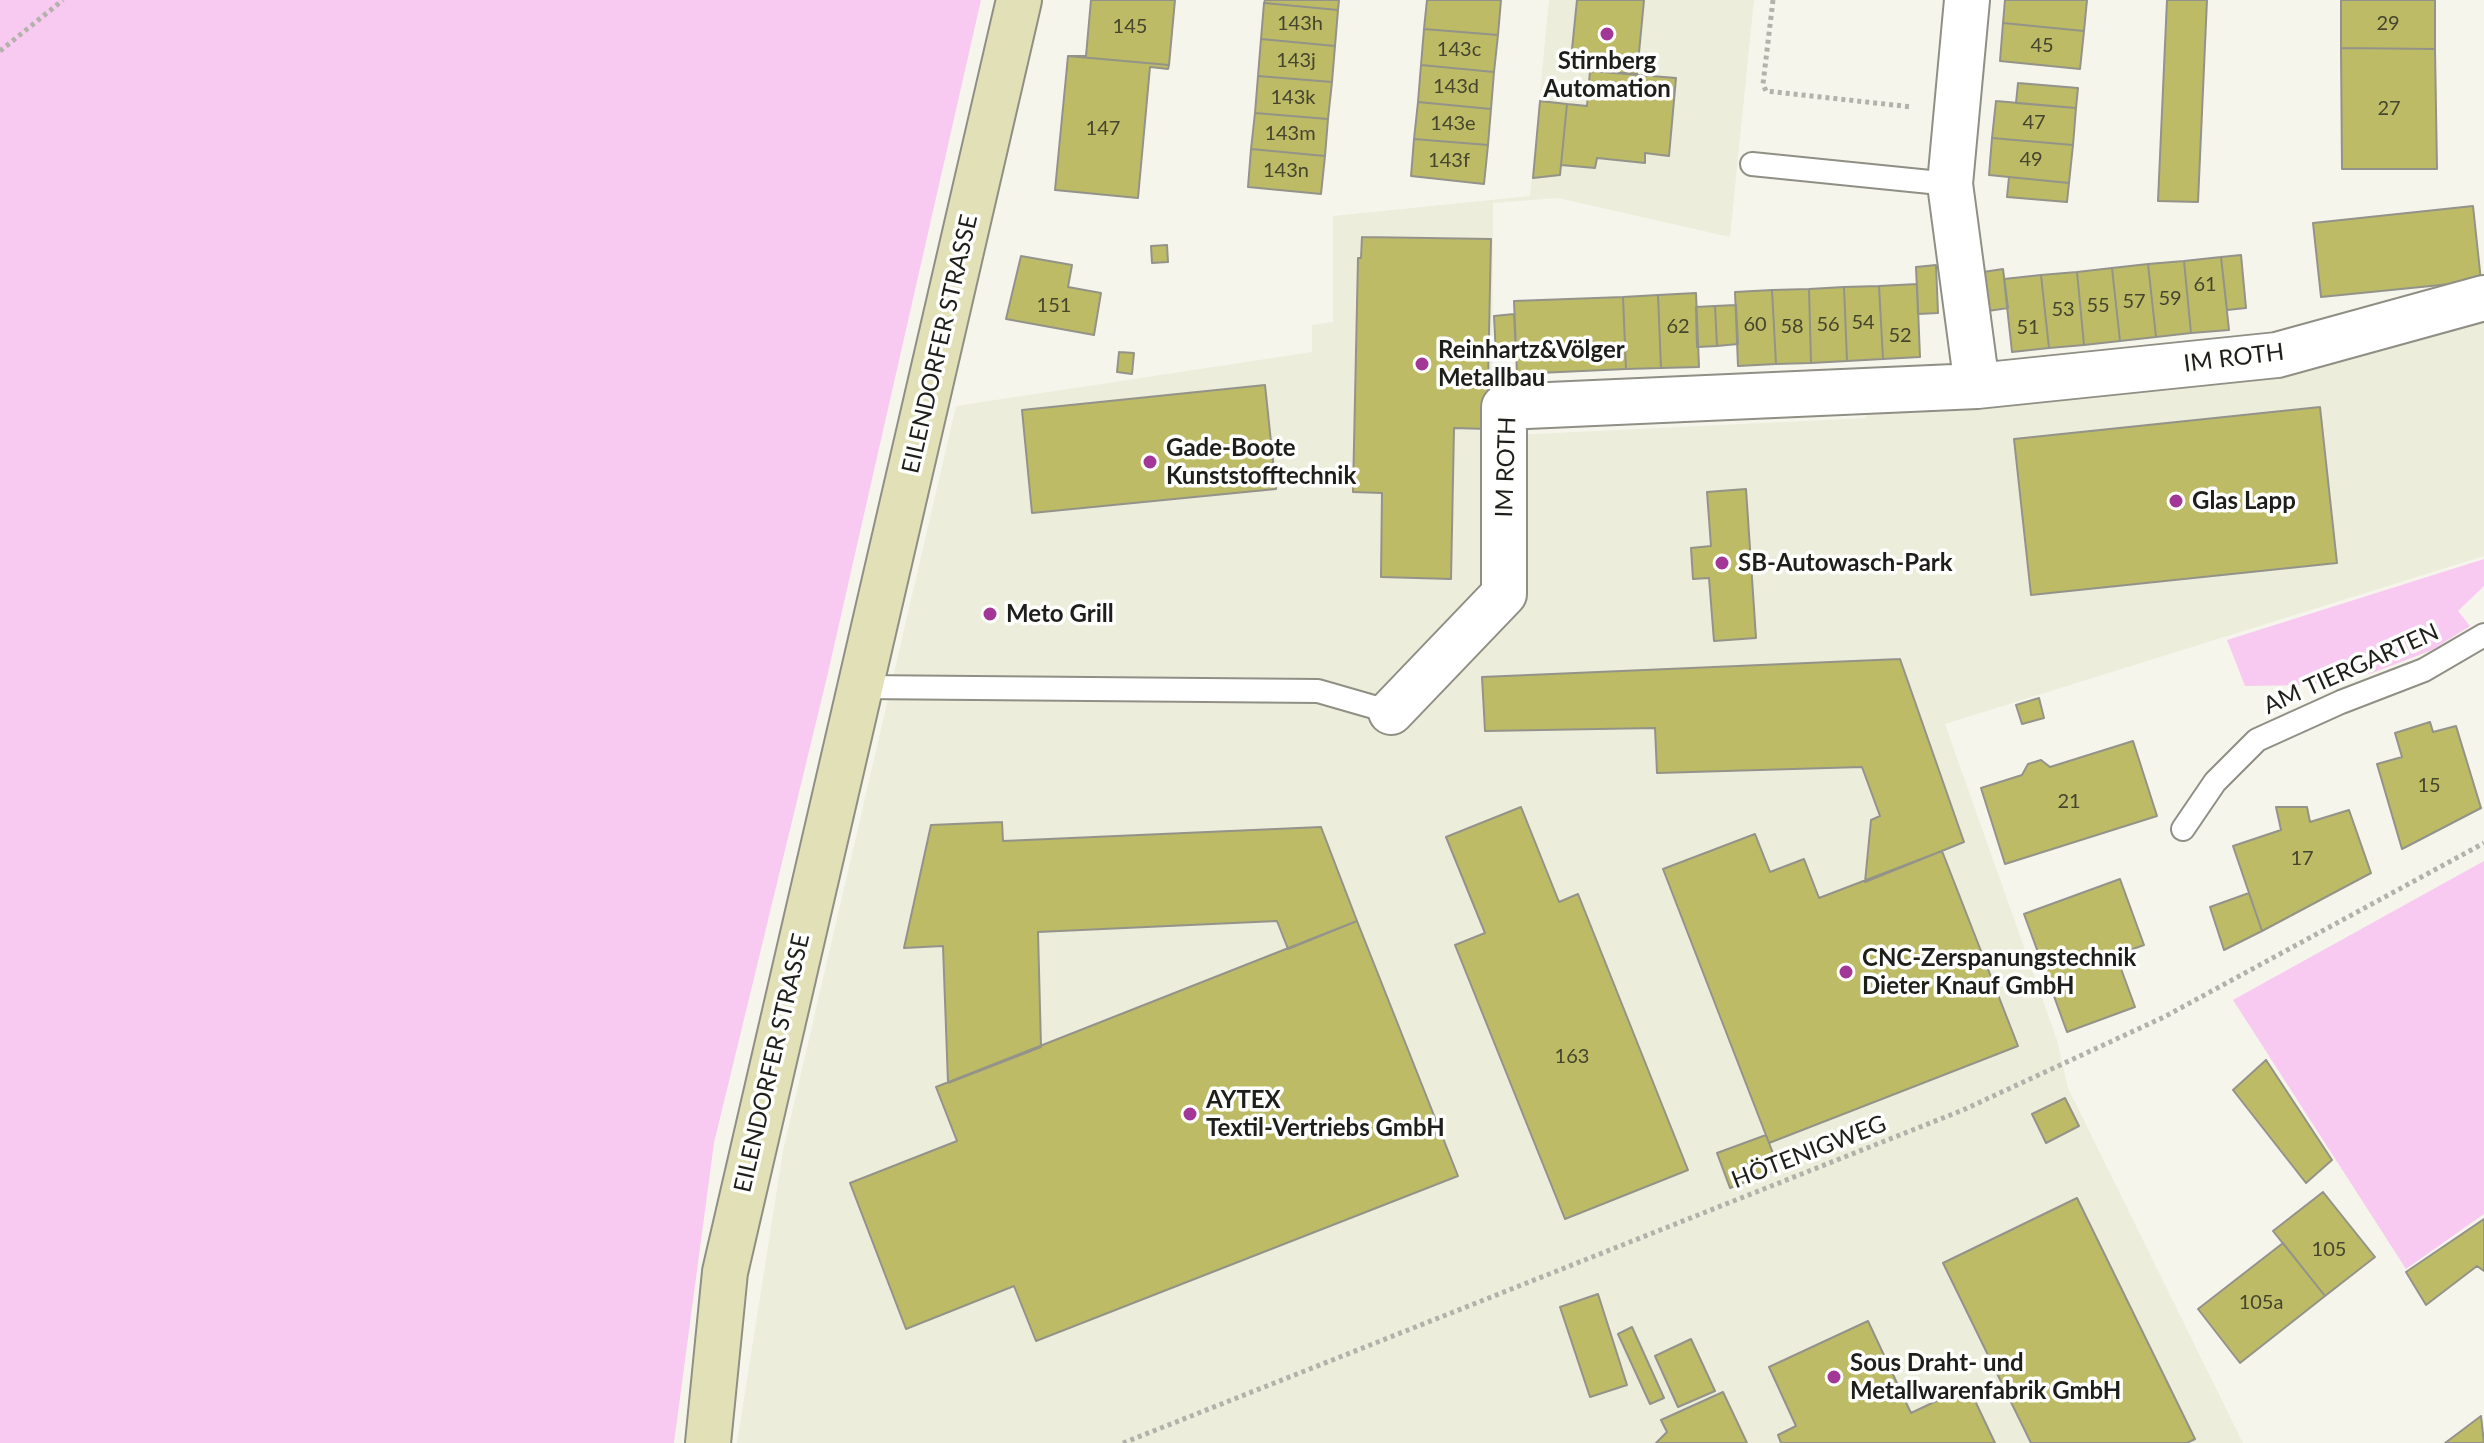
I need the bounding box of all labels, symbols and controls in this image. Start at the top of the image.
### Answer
house number: 143h [1277,12,1323,36]
house number: 29 [2376,12,2400,36]
house number: 145 [1113,15,1147,39]
marker: Stirnberg Automation [1598,25,1616,43]
house number: 45 [2030,34,2054,58]
house number: 143c [1437,38,1481,62]
place label: Stirnberg Automation [1543,47,1671,103]
house number: 143j [1276,49,1316,73]
house number: 143d [1433,75,1479,99]
house number: 143k [1271,86,1315,110]
house number: 27 [2377,97,2401,121]
house number: 47 [2022,111,2046,135]
house number: 143e [1430,112,1476,136]
house number: 147 [1086,117,1120,141]
house number: 143m [1264,122,1316,146]
house number: 49 [2019,148,2043,172]
house number: 143f [1428,149,1470,173]
house number: 143n [1263,159,1309,183]
street label: EILENDORFER STRASSE [896,212,984,476]
house number: 61 [2193,273,2217,297]
house number: 59 [2158,287,2182,311]
house number: 57 [2122,290,2146,314]
house number: 151 [1037,294,1071,318]
house number: 55 [2086,294,2110,318]
house number: 53 [2051,298,2075,322]
house number: 54 [1851,311,1875,335]
house number: 60 [1743,313,1767,337]
house number: 56 [1816,313,1840,337]
house number: 62 [1666,315,1690,339]
house number: 58 [1780,315,1804,339]
house number: 51 [2016,316,2040,340]
house number: 52 [1888,324,1912,348]
place label: Reinhartz&Völger Metallbau [1438,336,1625,392]
street label: IM ROTH [2182,338,2286,378]
marker: Reinhartz&Völger Metallbau [1413,355,1431,373]
street label: IM ROTH [1490,416,1522,518]
place label: Gade-Boote Kunststofftechnik [1166,434,1356,490]
marker: Gade-Boote Kunststofftechnik [1141,453,1159,471]
place label: Glas Lapp [2192,487,2296,515]
marker: Glas Lapp [2167,492,2185,510]
place label: SB-Autowasch-Park [1738,549,1953,577]
marker: SB-Autowasch-Park [1713,554,1731,572]
place label: Meto Grill [1006,600,1114,628]
marker: Meto Grill [981,605,999,623]
street label: AM TIERGARTEN [2259,617,2443,721]
house number: 15 [2417,774,2441,798]
house number: 21 [2057,790,2081,814]
house number: 17 [2290,847,2314,871]
street label: EILENDORFER STRASSE [728,931,816,1195]
place label: CNC-Zerspanungstechnik Dieter Knauf GmbH [1862,944,2136,1000]
marker: CNC-Zerspanungstechnik Dieter Knauf GmbH [1837,963,1855,981]
house number: 163 [1555,1045,1589,1069]
place label: AYTEX Textil-Vertriebs GmbH [1206,1086,1445,1142]
marker: AYTEX Textil-Vertriebs GmbH [1181,1105,1199,1123]
street label: HÖTENIGWEG [1728,1109,1890,1195]
house number: 105 [2312,1238,2346,1262]
house number: 105a [2239,1291,2283,1315]
place label: Sous Draht- und Metallwarenfabrik GmbH [1850,1349,2121,1405]
marker: Sous Draht- und Metallwarenfabrik GmbH [1825,1368,1843,1386]

